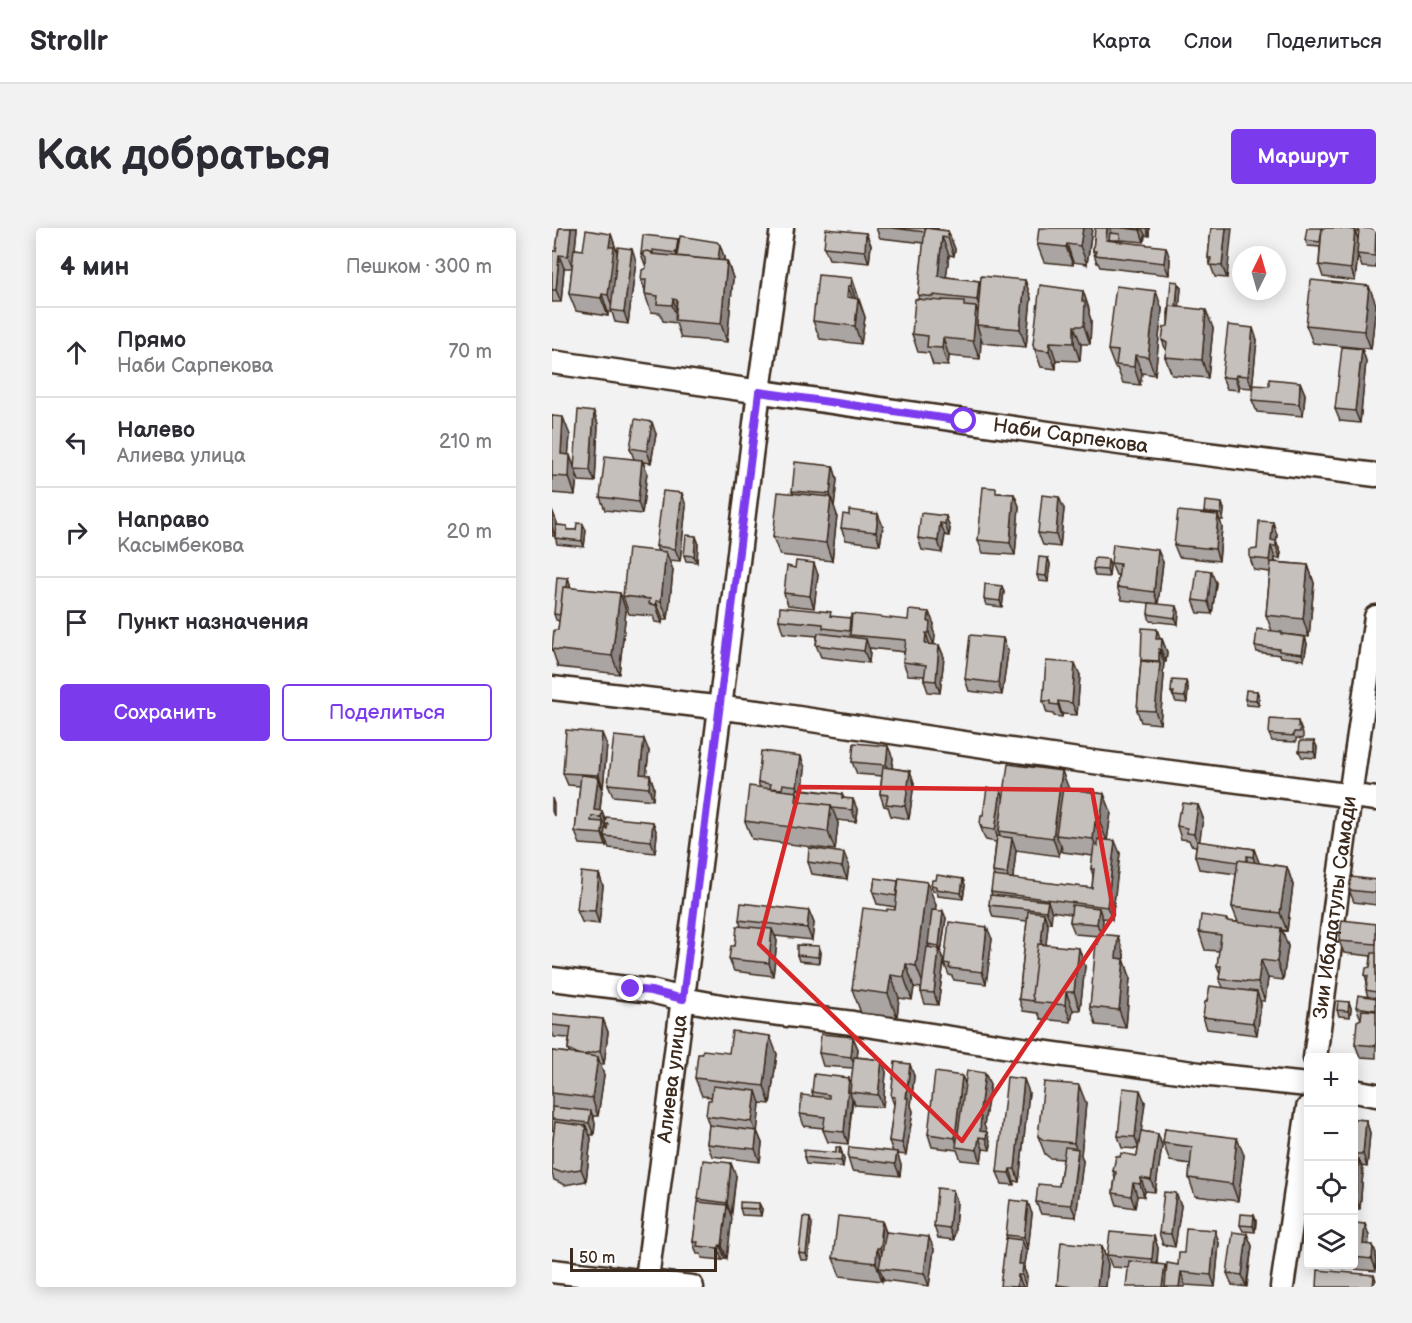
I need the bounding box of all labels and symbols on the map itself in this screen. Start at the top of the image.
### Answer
north arrow [1232,246,1286,300]
route start [950,407,976,433]
street label: Наби Сарпекова [991,413,1150,459]
street label: Зии Ибадатулы Самади [1308,794,1362,1020]
route end [617,975,643,1001]
street label: Алиева улица [652,1013,693,1145]
scale bar [570,1245,717,1272]

